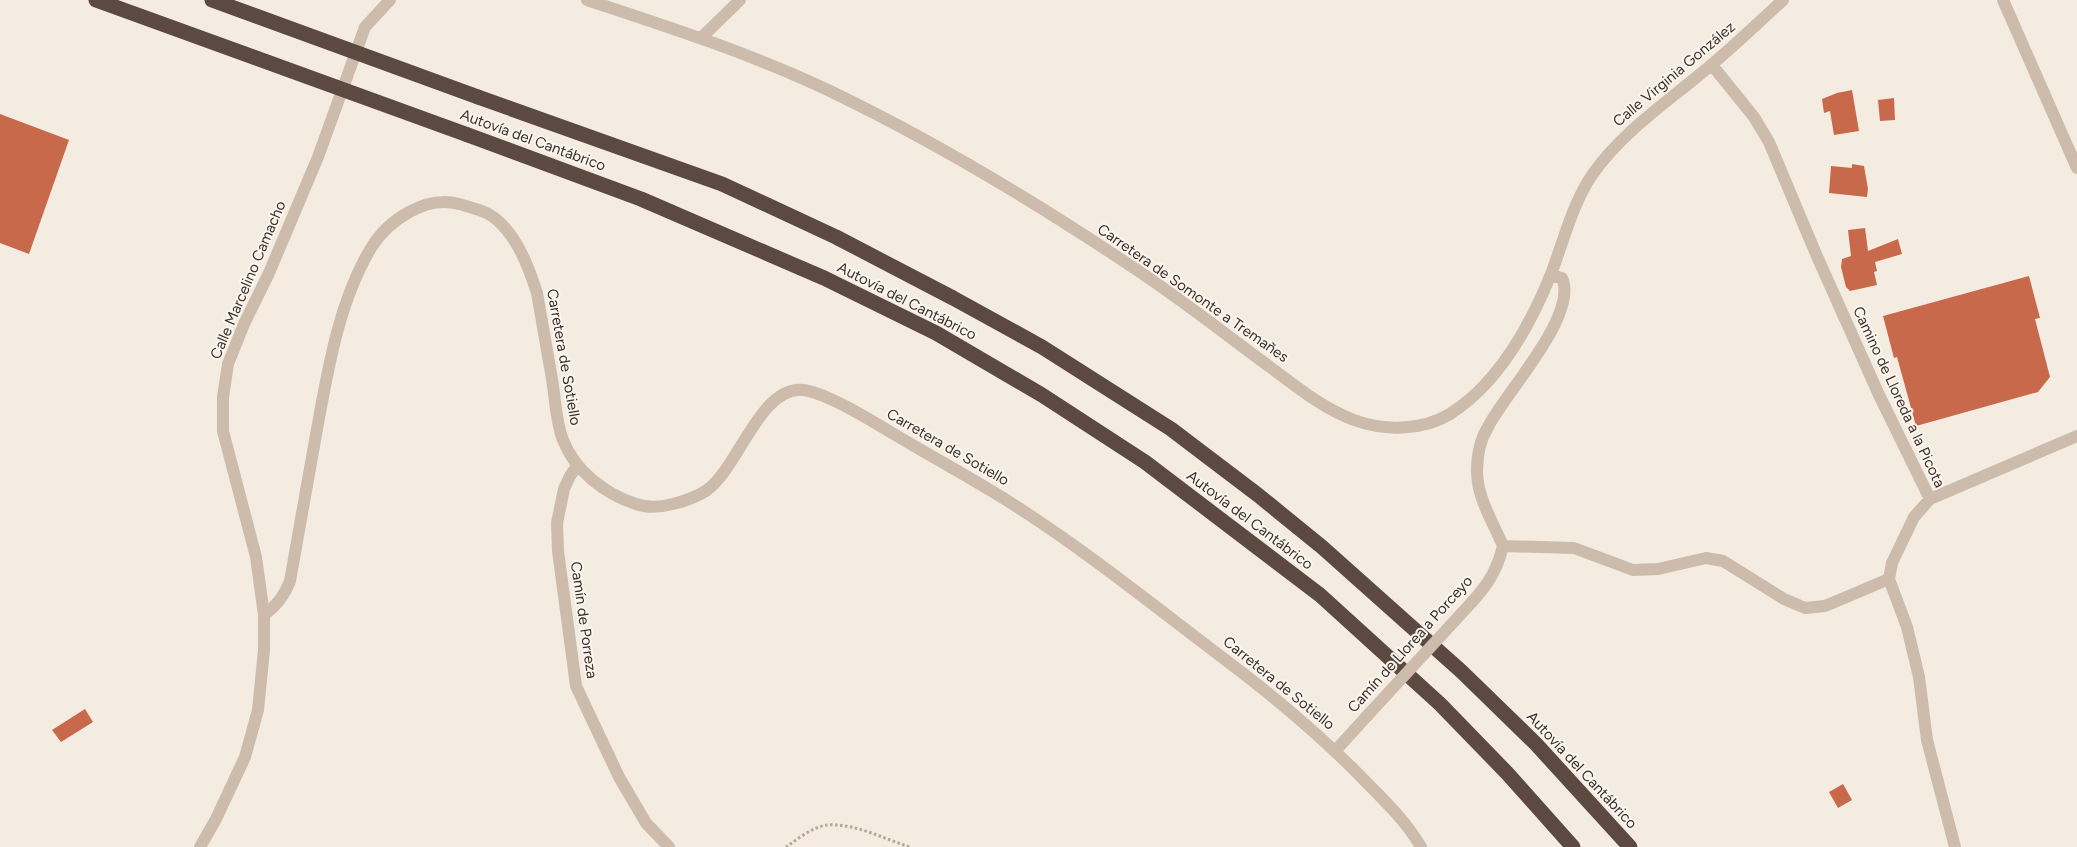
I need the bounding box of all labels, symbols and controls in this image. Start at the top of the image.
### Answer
street label: Calle Virginia González [1609,18,1739,130]
street label: Autovía del Cantábrico [458,105,608,175]
street label: Calle Marcelino Camacho [206,198,290,362]
street label: Carretera de Somonte a Tremañes [1094,220,1292,366]
street label: Autovía del Cantábrico [835,258,980,344]
street label: Carretera de Sotiello [543,287,585,427]
street label: Camino de Lloreda a la Picota [1849,304,1949,490]
street label: Carretera de Sotiello [884,405,1013,490]
street label: Autovía del Cantábrico [1183,467,1317,574]
street label: Camín de Porreza [567,560,601,680]
street label: Camín de Llorea a Porceyo [1344,572,1476,716]
street label: Carretera de Sotiello [1220,632,1339,734]
street label: Autovía del Cantábrico [1523,708,1641,832]

